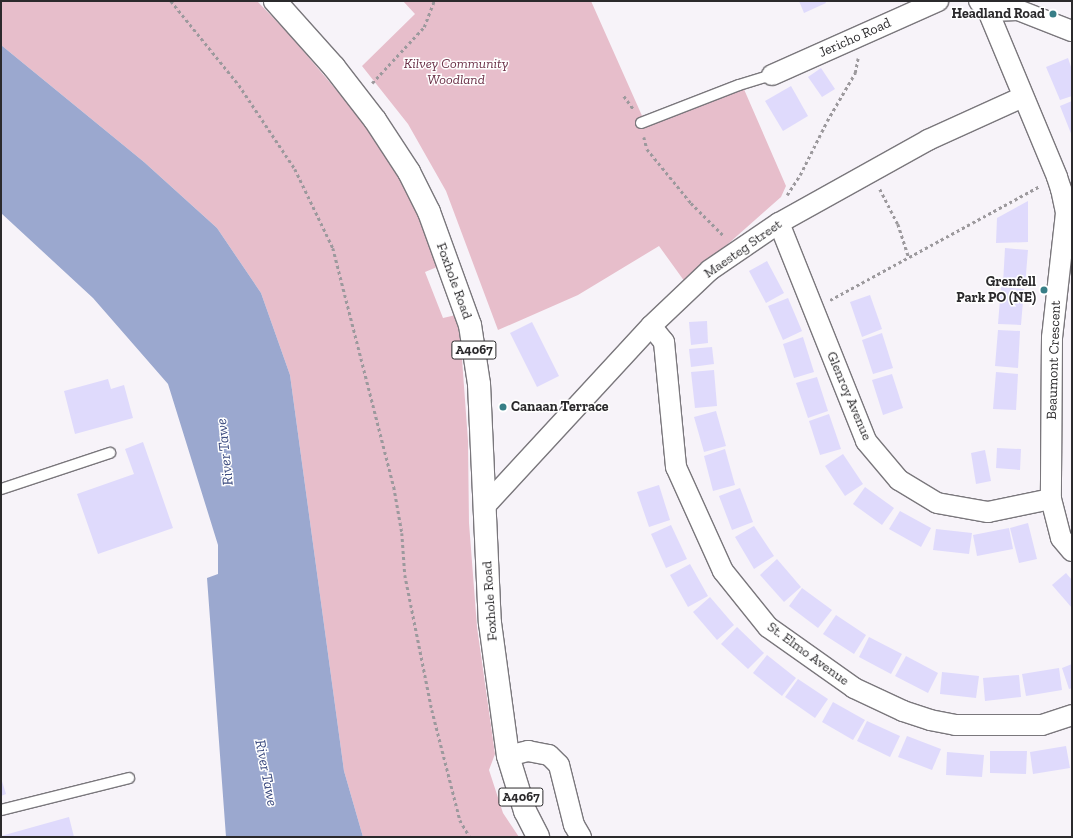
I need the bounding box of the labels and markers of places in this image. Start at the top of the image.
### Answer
place label: Headland Road [952,6,1045,22]
marker: Headland Road [1048,9,1058,19]
place label: Grenfell Park PO (NE) [956,274,1036,306]
marker: Grenfell Park PO (NE) [1039,285,1049,295]
place label: Canaan Terrace [511,399,609,415]
marker: Canaan Terrace [498,402,508,412]

